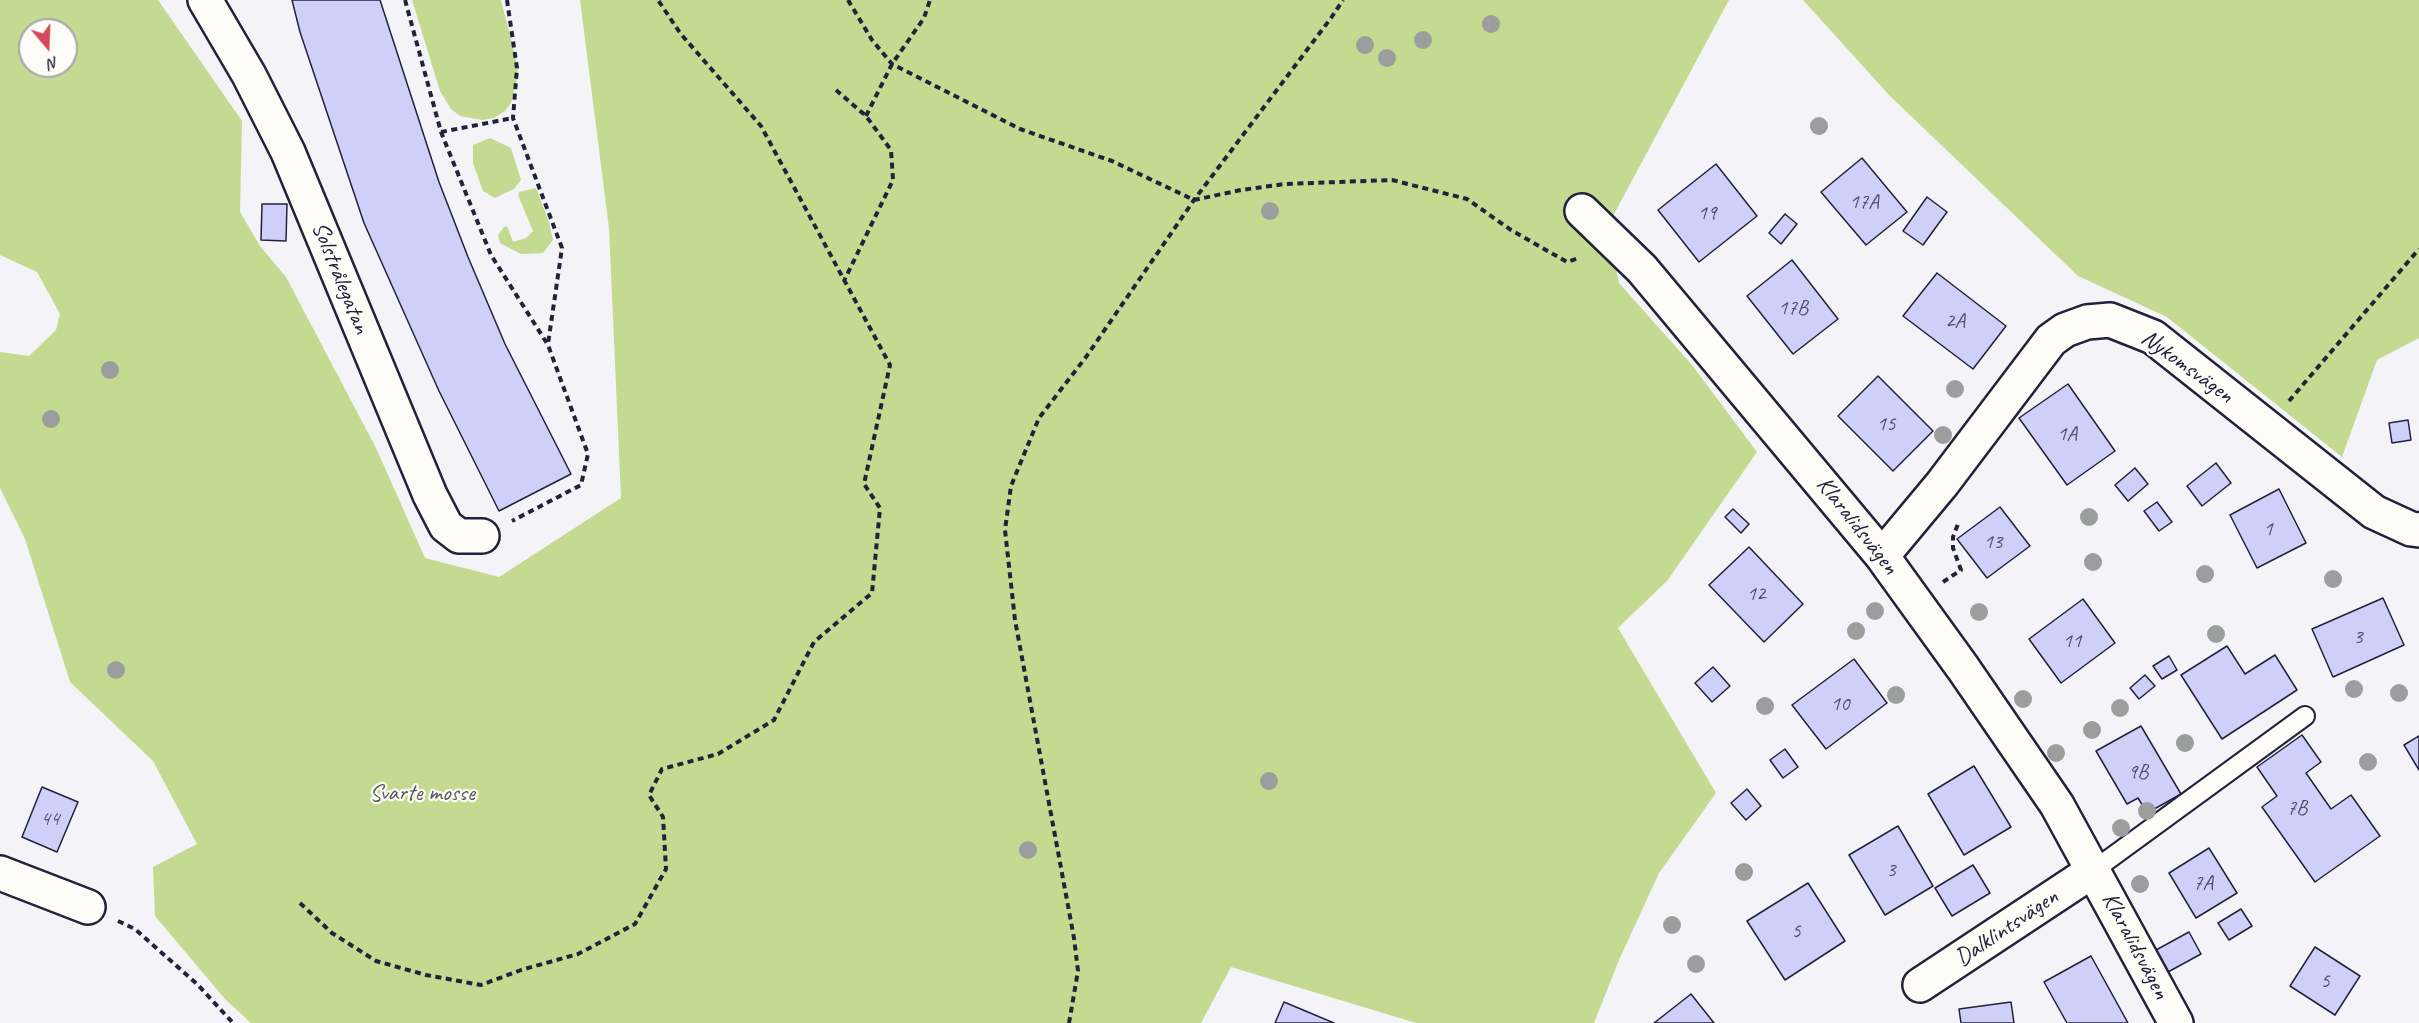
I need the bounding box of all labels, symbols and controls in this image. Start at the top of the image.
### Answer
north arrow [18,18,78,78]
text: N [45,52,61,74]
house number: 17A [1849,189,1879,215]
house number: 19 [1698,200,1716,226]
street label: Solstrålegatan [305,218,375,338]
house number: 17B [1778,295,1808,321]
house number: 2A [1945,308,1965,334]
street label: Nykomsvägen [2135,324,2239,410]
house number: 15 [1877,411,1895,437]
house number: 1A [2057,421,2077,447]
street label: Klaralidsvägen [1810,471,1904,581]
house number: 1 [2263,516,2273,542]
house number: 13 [1984,529,2002,555]
house number: 12 [1747,581,1765,607]
house number: 3 [2353,624,2363,650]
house number: 11 [2063,628,2081,654]
house number: 10 [1831,691,1849,717]
house number: 9B [2128,759,2148,785]
park label: Svarte mosse [369,780,475,808]
house number: 7B [2287,795,2307,821]
house number: 44 [41,806,59,832]
house number: 3 [1886,857,1896,883]
house number: 7A [2193,870,2213,896]
street label: Dalklintsvägen [1950,883,2064,973]
street label: Klaralidsvägen [2095,888,2175,1004]
house number: 5 [1791,918,1801,944]
house number: 5 [2320,968,2330,994]

